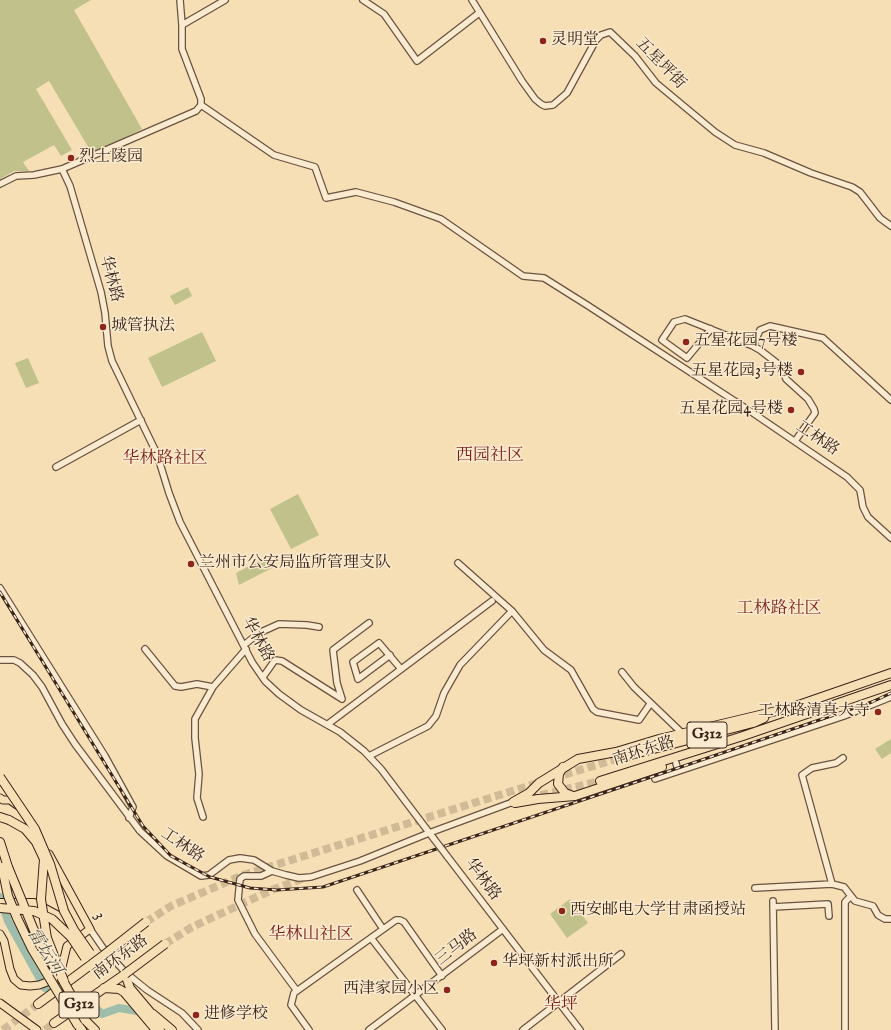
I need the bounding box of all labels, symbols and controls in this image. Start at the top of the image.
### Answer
place label: 灵明堂 [551,31,599,51]
street label: 五星坪街 [631,34,689,94]
marker: 灵明堂 [538,36,548,46]
place label: 烈士陵园 [79,148,143,168]
marker: 烈士陵园 [66,153,76,163]
street label: 华林路 [95,253,125,305]
place label: 城管执法 [111,317,175,337]
marker: 城管执法 [98,322,108,332]
place label: 五星花园7号楼 [694,332,797,352]
marker: 五星花园7号楼 [681,337,691,347]
place label: 五星花园3号楼 [691,362,793,382]
marker: 五星花园3号楼 [796,367,806,377]
place label: 五星花园4号楼 [679,400,783,420]
marker: 五星花园4号楼 [786,405,796,415]
street label: 工林路 [792,418,842,460]
district label: 西园社区 [456,447,524,467]
district label: 华林路社区 [123,450,207,470]
place label: 兰州市公安局监所管理支队 [199,554,391,574]
marker: 兰州市公安局监所管理支队 [186,559,196,569]
district label: 工林路社区 [737,600,821,620]
street label: 华林路 [237,614,277,666]
place label: 工林路清真大寺 [758,702,870,722]
marker: 工林路清真大寺 [873,707,883,717]
road number: G312 [687,722,727,748]
street label: 南环东路 [611,733,677,771]
street label: 工林路 [157,825,207,867]
street label: 华林路 [460,855,504,905]
place label: 西安邮电大学甘肃函授站 [570,901,746,921]
marker: 西安邮电大学甘肃函授站 [557,906,567,916]
street label: 3 [89,909,109,923]
water label: 雷坛河 [22,925,66,979]
district label: 华林山社区 [269,926,353,946]
street label: 三马路 [432,926,482,970]
street label: 南环东路 [89,931,153,985]
place label: 华坪新村派出所 [502,953,614,973]
marker: 华坪新村派出所 [489,958,499,968]
place label: 西津家园小区 [343,980,439,1000]
marker: 西津家园小区 [442,985,452,995]
road number: G312 [59,992,99,1018]
district label: 华坪 [544,996,578,1016]
place label: 进修学校 [204,1005,268,1025]
marker: 进修学校 [191,1010,201,1020]

